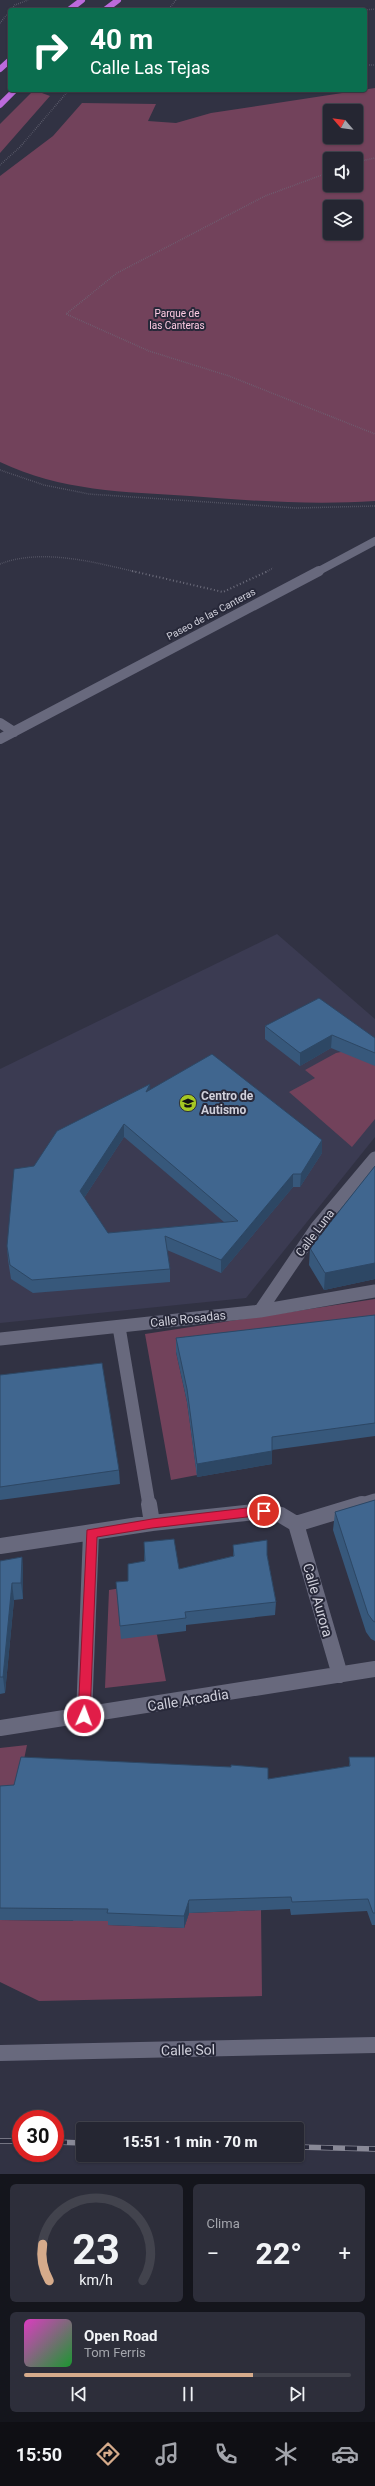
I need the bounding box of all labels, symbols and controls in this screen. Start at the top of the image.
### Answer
text: 40 m [90,23,153,56]
icon: right [24,24,76,76]
text: Calle Las Tejas [90,57,210,78]
north arrow [323,104,363,144]
map controls [323,104,363,240]
button: sound [323,152,363,192]
button: layers [323,200,363,240]
park label: Parque de las Canteras [149,308,205,331]
street label: Paseo de las Canteras [165,586,257,642]
place label: Centro de Autismo [201,1089,254,1117]
school or university icon: Centro de Autismo [178,1093,198,1113]
street label: Calle Luna [293,1207,337,1259]
street label: Calle Rosadas [149,1308,227,1330]
pin [247,1494,281,1528]
icon: arrive [253,1500,275,1522]
street label: Calle Aurora [300,1561,336,1639]
street label: Calle Arcadia [146,1686,230,1714]
position arrow [63,1695,105,1737]
street label: Calle Sol [161,2042,215,2058]
speed limit sign: 30 [12,2110,64,2162]
text: 15:51 · 1 min · 70 m [122,2133,258,2151]
text: Clima [207,2216,240,2231]
text: 23 [72,2225,120,2274]
text: 22° [256,2236,302,2271]
text: − [207,2241,219,2266]
text: + [339,2241,351,2266]
text: km/h [79,2272,113,2288]
text: Open Road [84,2327,158,2345]
text: Tom Ferris [84,2345,146,2360]
icon: previous [68,2383,90,2405]
icon: pause [177,2383,199,2405]
icon: next [286,2383,308,2405]
icon: directions [94,2440,122,2468]
icon: music [153,2440,181,2468]
icon: phone [212,2440,240,2468]
icon: climate [272,2440,300,2468]
icon: car [331,2440,359,2468]
text: 15:50 [16,2444,62,2465]

